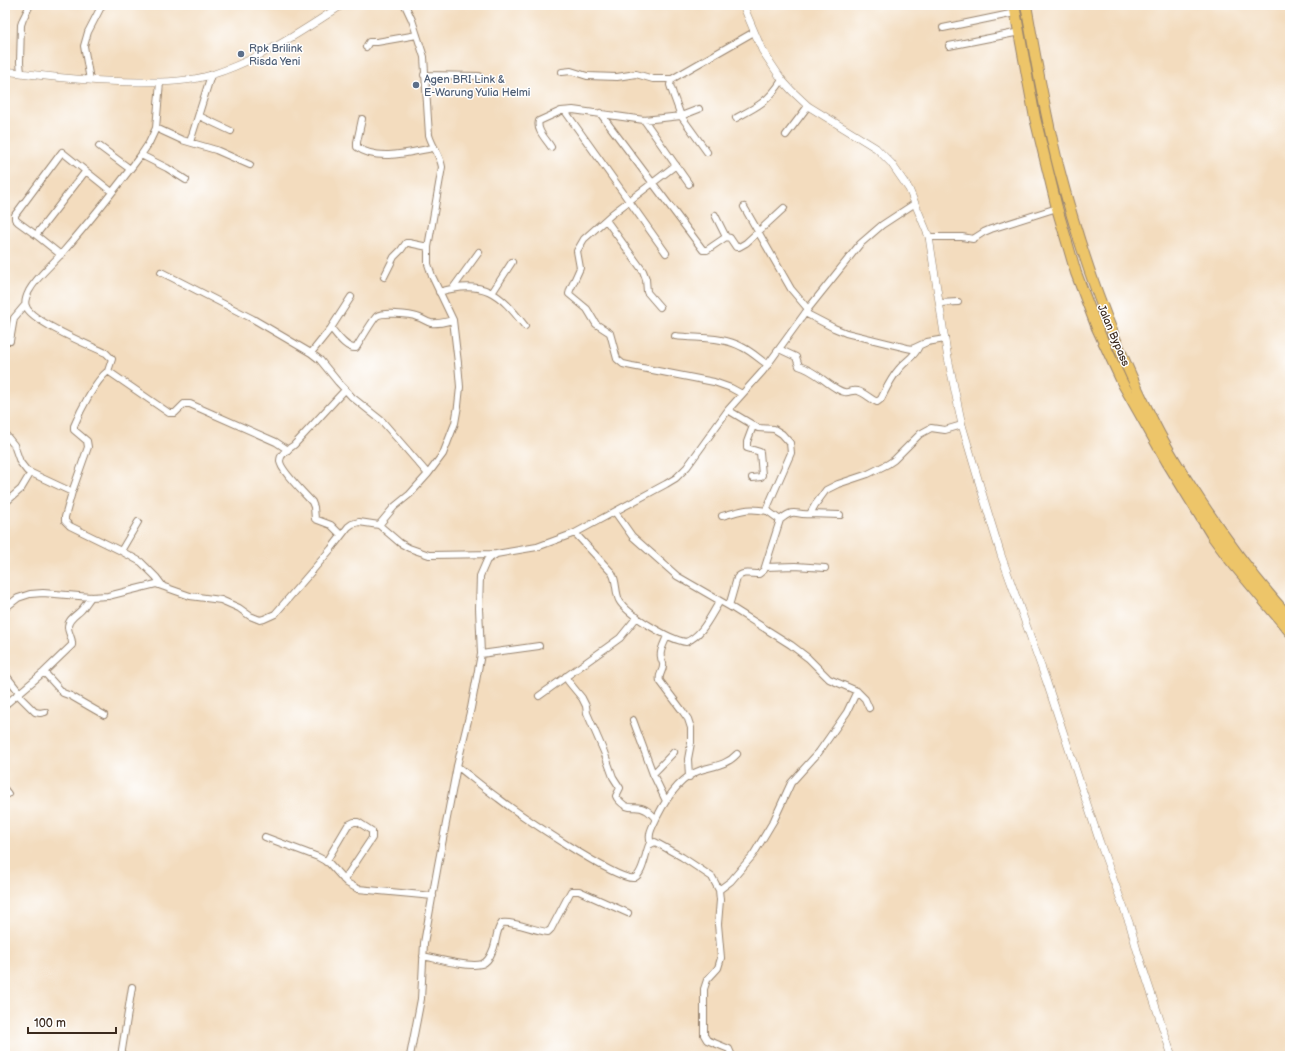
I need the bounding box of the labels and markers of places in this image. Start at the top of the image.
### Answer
place label: Rpk Brilink Risda Yeni [249,42,303,68]
marker: Rpk Brilink Risda Yeni [236,49,246,59]
place label: Agen BRI Link & E-Warung Yulia Helmi [424,73,530,99]
marker: Agen BRI Link & E-Warung Yulia Helmi [411,80,421,90]

